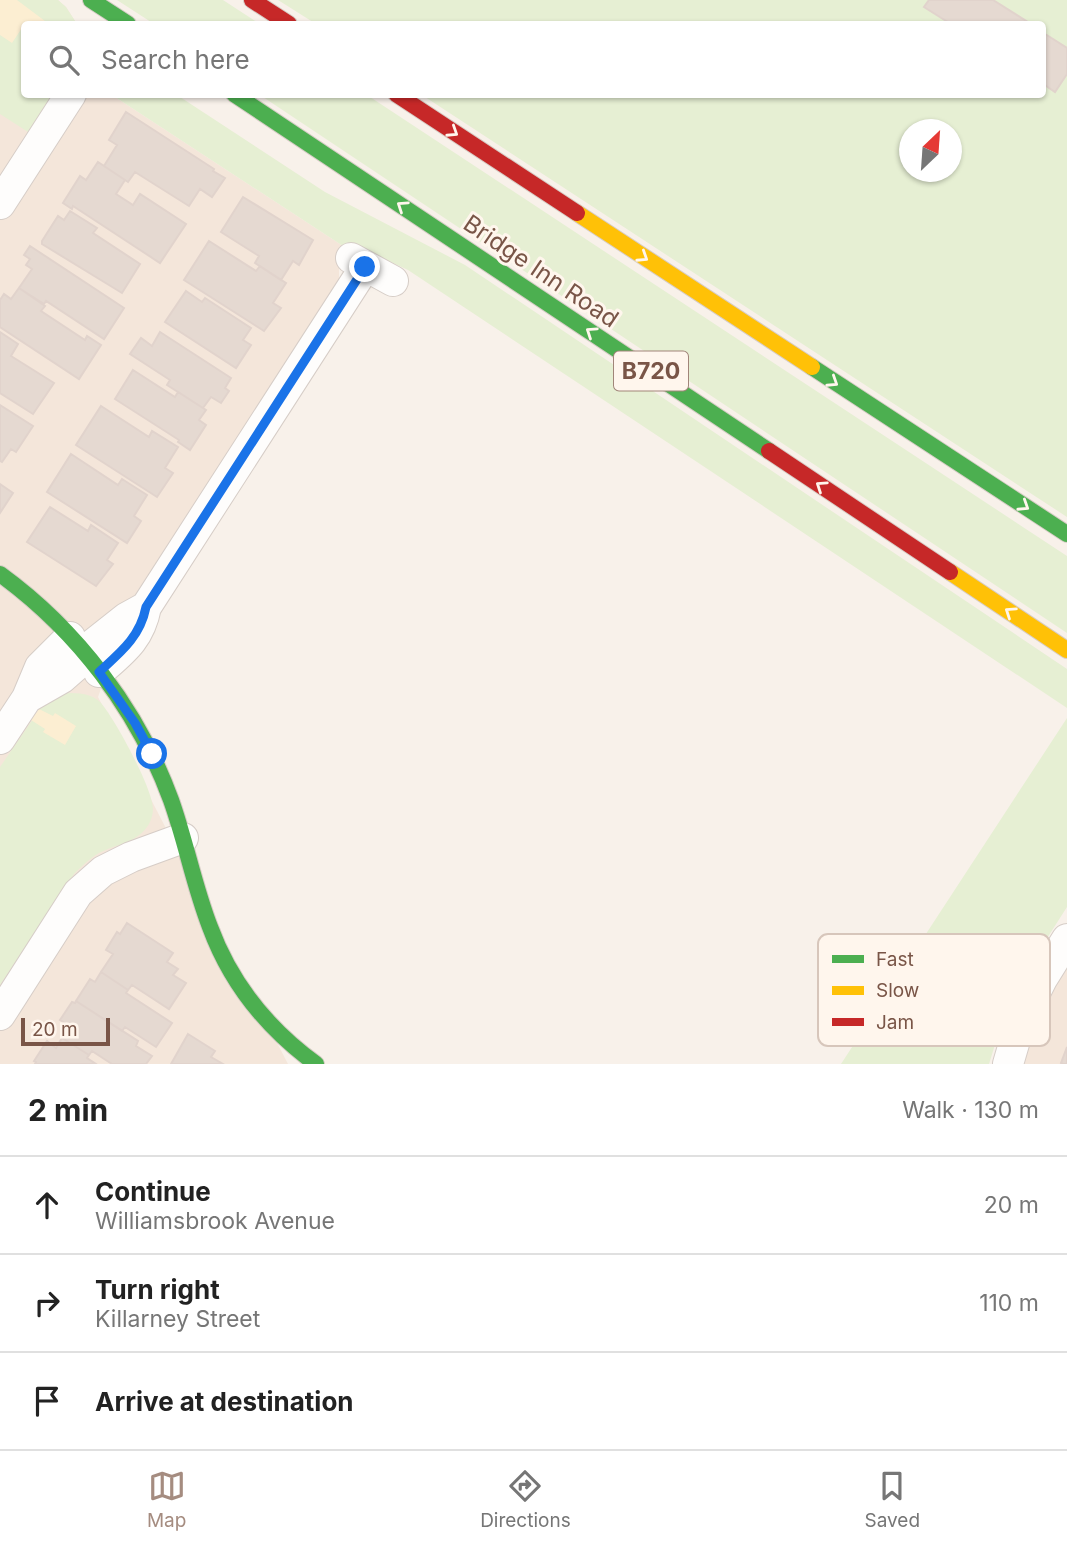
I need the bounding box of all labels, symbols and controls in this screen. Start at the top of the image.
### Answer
search box [21,21,1046,98]
icon: search [45,41,83,79]
text: Search here [101,44,250,75]
north arrow [899,119,962,182]
one-way arrow [445,124,458,137]
one-way arrow [397,202,410,214]
street label: Bridge Inn Road [458,209,624,333]
one-way arrow [635,249,648,261]
route end [349,251,380,282]
one-way arrow [586,327,599,340]
road number: B720 [614,352,688,390]
one-way arrow [825,373,838,386]
one-way arrow [816,481,829,494]
one-way arrow [1016,498,1029,511]
one-way arrow [1005,608,1018,620]
route start [136,738,167,769]
legend [818,934,1050,1046]
text: Fast [876,948,914,971]
text: Slow [876,979,919,1002]
text: Jam [876,1011,914,1034]
scale bar [21,1015,110,1047]
text: 20 m [32,1018,78,1041]
text: 2 min [28,1092,108,1128]
text: Walk · 130 m [902,1096,1039,1124]
text: Continue [95,1176,211,1207]
icon: ahead [28,1186,66,1224]
text: 20 m [984,1191,1039,1219]
text: Williamsbrook Avenue [95,1207,335,1235]
text: Turn right [95,1274,220,1305]
icon: right [28,1284,66,1322]
text: 110 m [979,1289,1039,1317]
text: Killarney Street [95,1305,260,1333]
icon: arrive [28,1382,66,1420]
text: Arrive at destination [95,1386,354,1417]
tab: Map [147,1467,186,1532]
tab: Directions [480,1467,571,1532]
tab: Saved [864,1467,920,1532]

